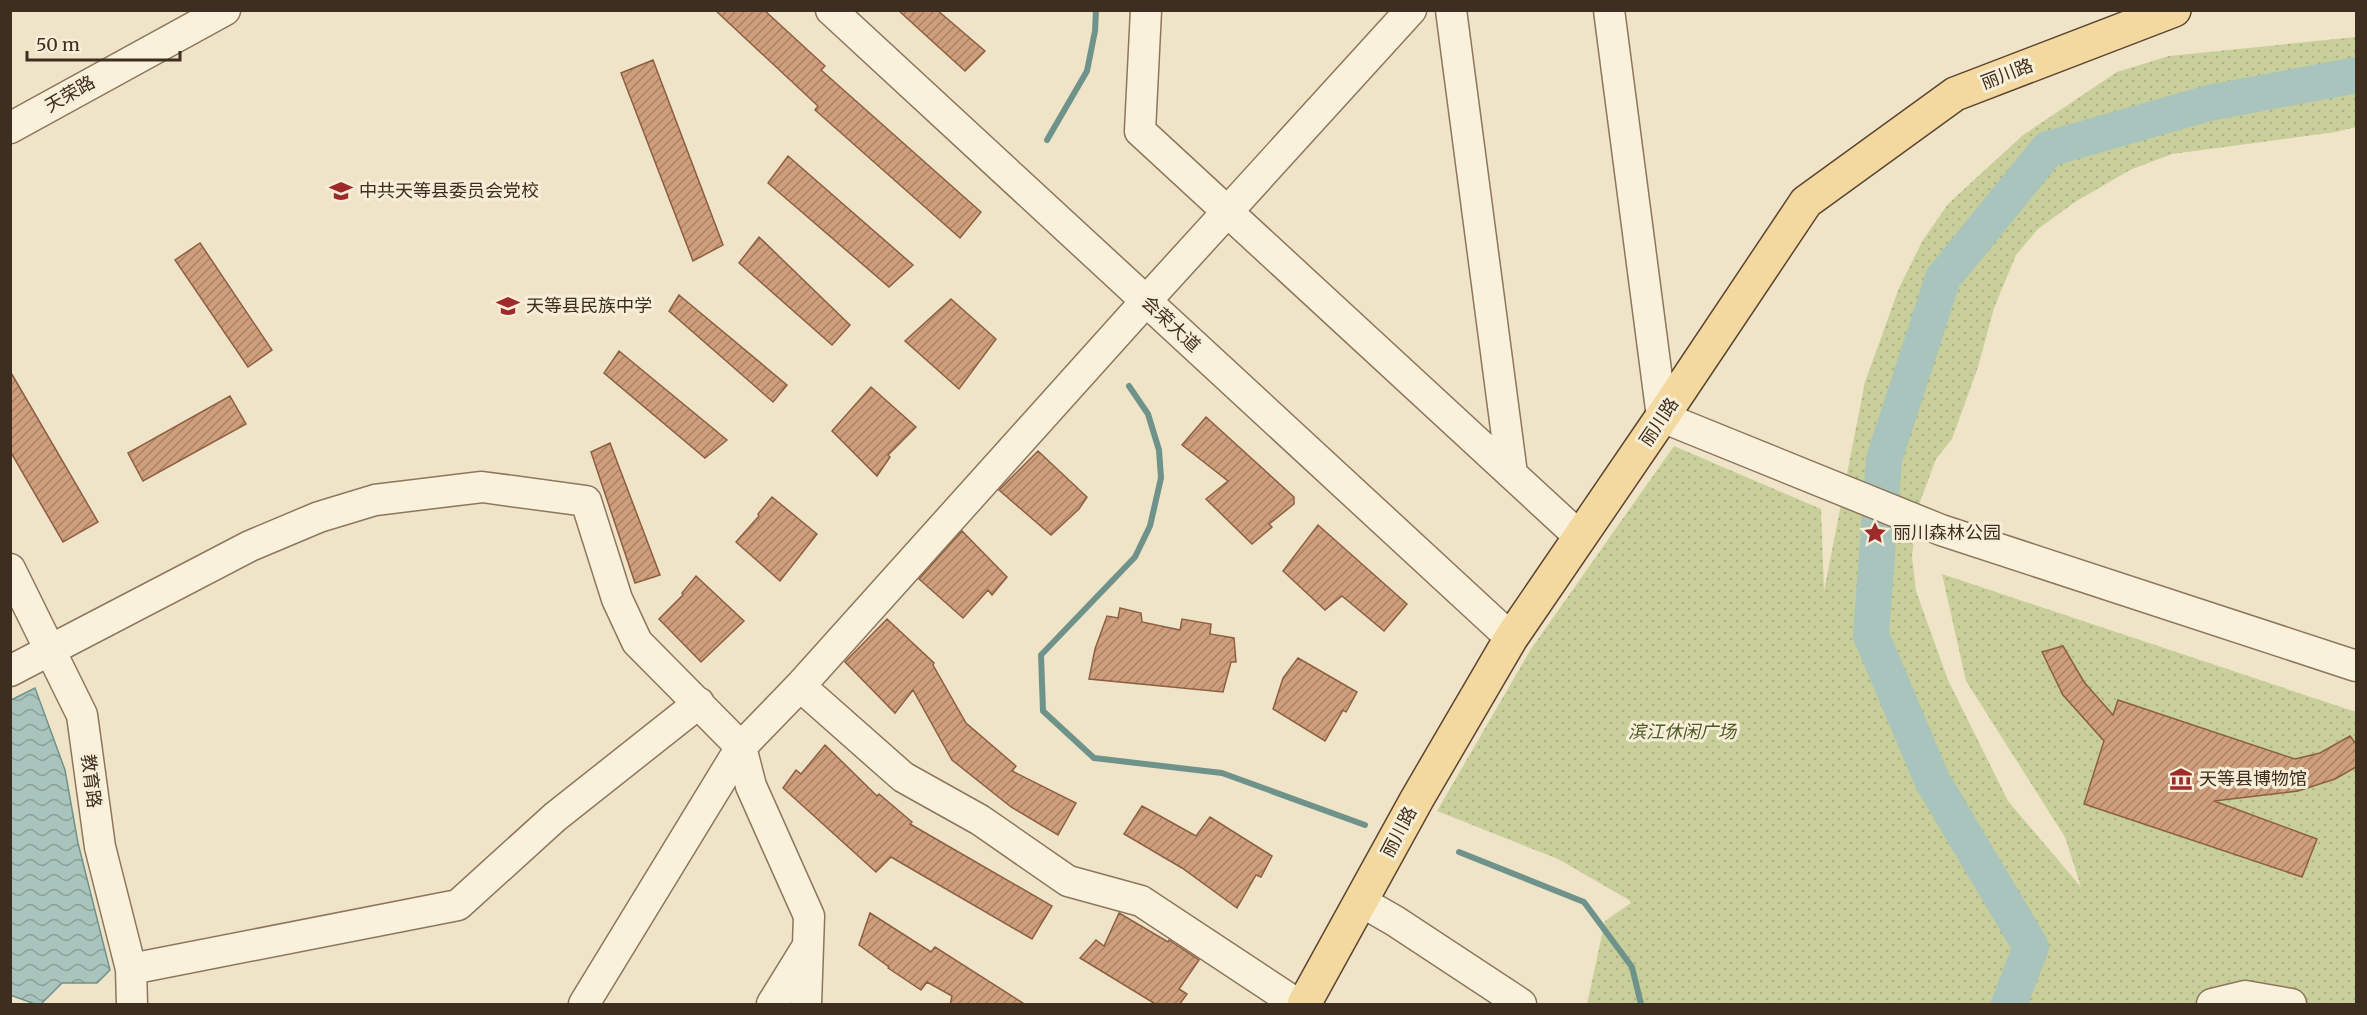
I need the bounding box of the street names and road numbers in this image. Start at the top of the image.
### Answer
street label: 丽川路 [1977,53,2036,94]
street label: 天荣路 [41,70,99,117]
street label: 会荣大道 [1137,291,1206,357]
street label: 丽川路 [1634,393,1683,451]
street label: 教育路 [77,753,106,809]
street label: 丽川路 [1376,803,1421,861]

